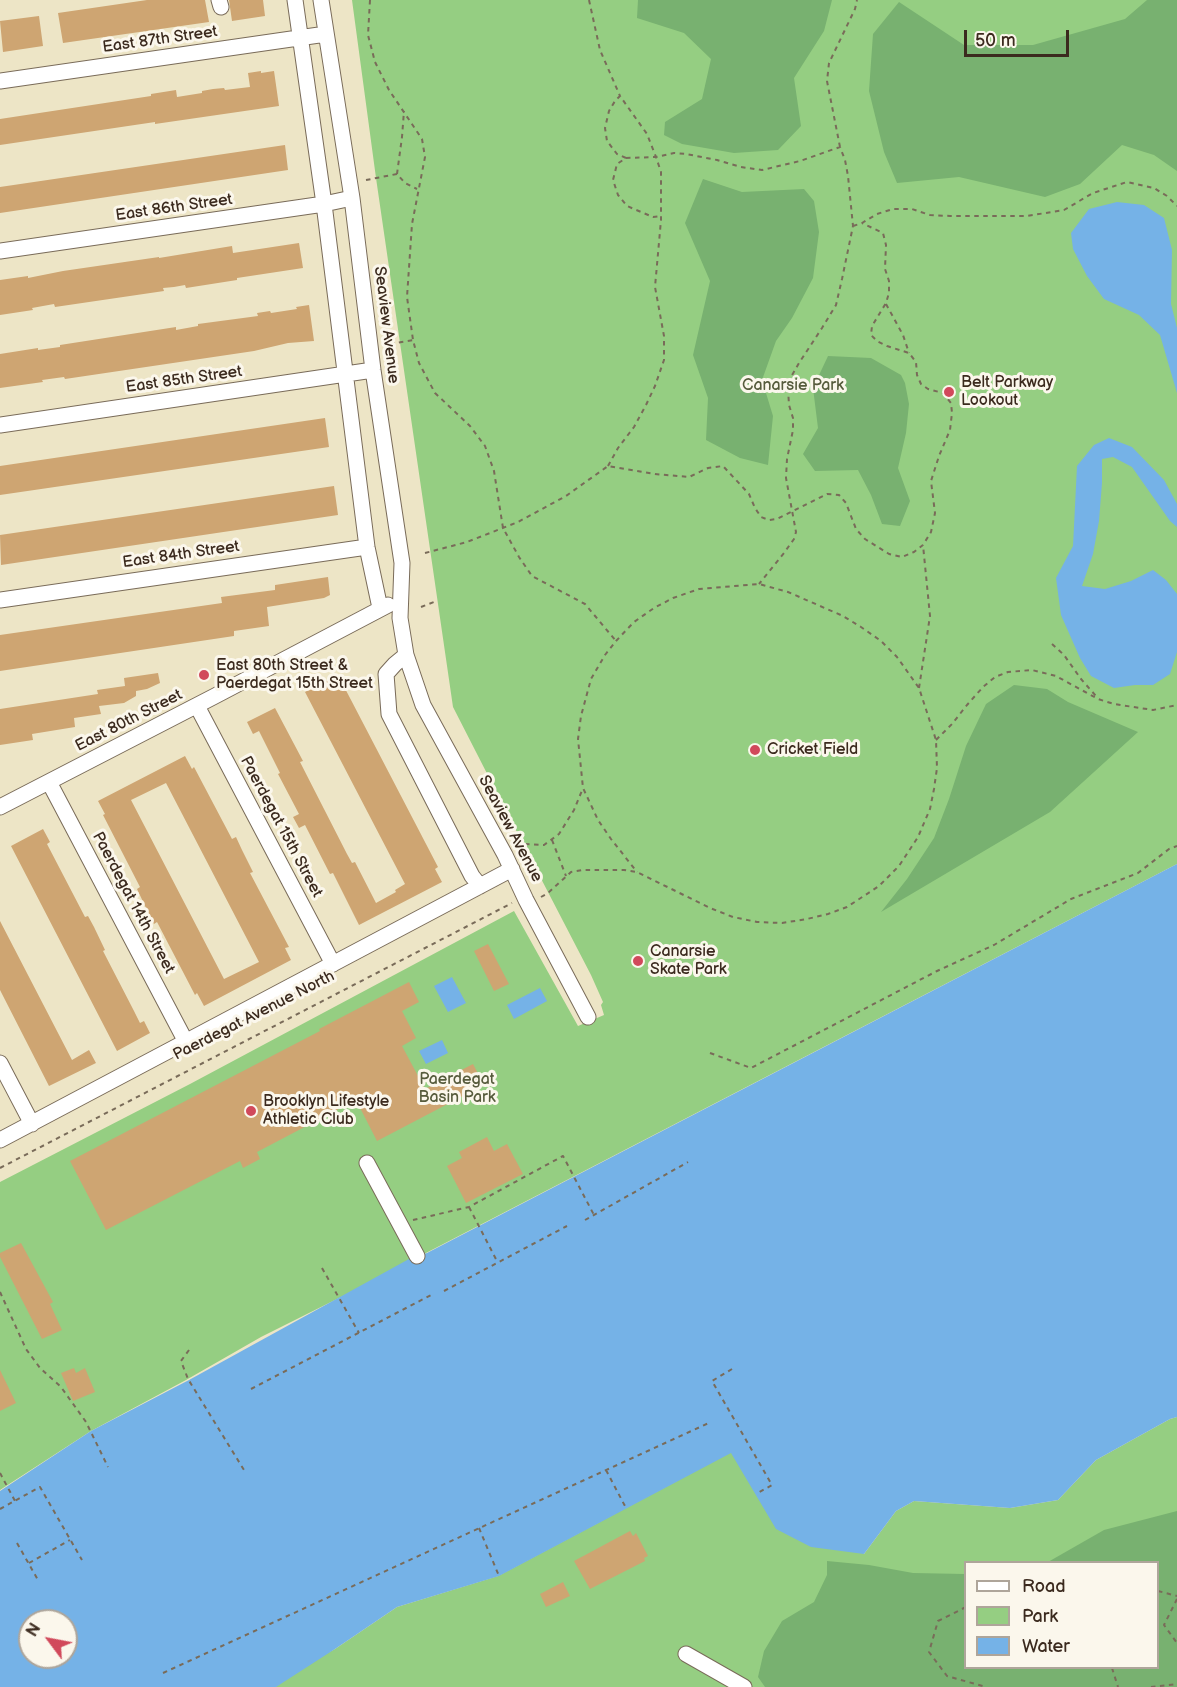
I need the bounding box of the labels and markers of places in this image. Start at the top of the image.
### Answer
place label: Belt Parkway Lookout [961,373,1053,411]
marker: Belt Parkway Lookout [942,385,956,399]
place label: East 80th Street & Paerdegat 15th Street [216,656,373,694]
marker: East 80th Street & Paerdegat 15th Street [197,668,211,682]
place label: Cricket Field [767,740,858,760]
marker: Cricket Field [748,743,762,757]
place label: Canarsie Skate Park [650,942,727,980]
marker: Canarsie Skate Park [631,954,645,968]
place label: Brooklyn Lifestyle Athletic Club [263,1092,389,1130]
marker: Brooklyn Lifestyle Athletic Club [244,1104,258,1118]

